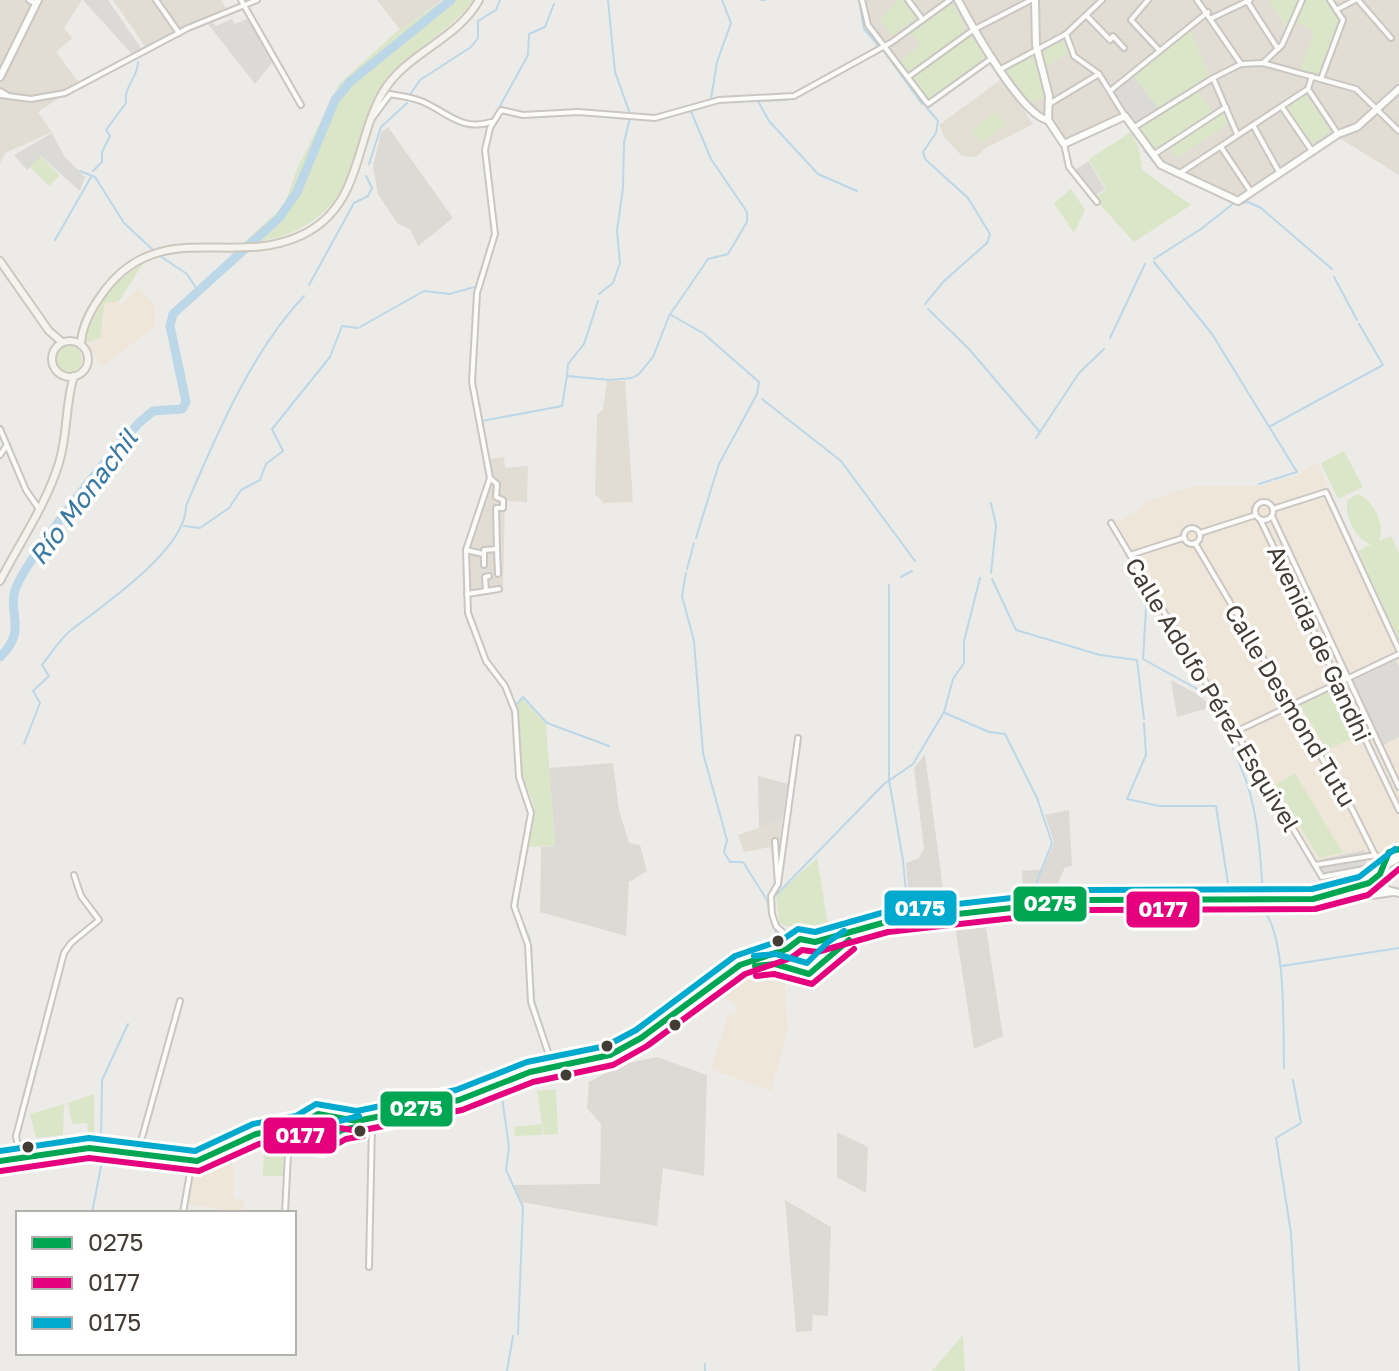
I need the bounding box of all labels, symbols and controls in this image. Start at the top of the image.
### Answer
water label: Río Monachil [22,422,145,571]
street label: Avenida de Gandhi [1262,540,1378,746]
street label: Calle Adolfo Pérez Esquivel [1120,552,1306,836]
street label: Calle Desmond Tutu [1219,599,1363,811]
line badge: 0275 [1012,885,1088,923]
line badge: 0175 [883,889,958,927]
text: 0275 [1023,889,1077,916]
line badge: 0177 [1125,890,1201,929]
text: 0175 [894,894,946,921]
text: 0177 [1138,895,1188,922]
unlabelled marker [770,933,786,949]
unlabelled marker [667,1017,683,1033]
unlabelled marker [599,1038,615,1054]
unlabelled marker [558,1067,574,1083]
line badge: 0275 [379,1090,454,1128]
text: 0275 [389,1094,443,1121]
line badge: 0177 [262,1116,338,1155]
text: 0177 [275,1121,325,1148]
unlabelled marker [352,1123,368,1139]
unlabelled marker [20,1139,36,1155]
legend [16,1211,296,1355]
text: 0275 [88,1227,143,1256]
text: 0177 [88,1267,140,1296]
text: 0175 [88,1307,141,1336]

